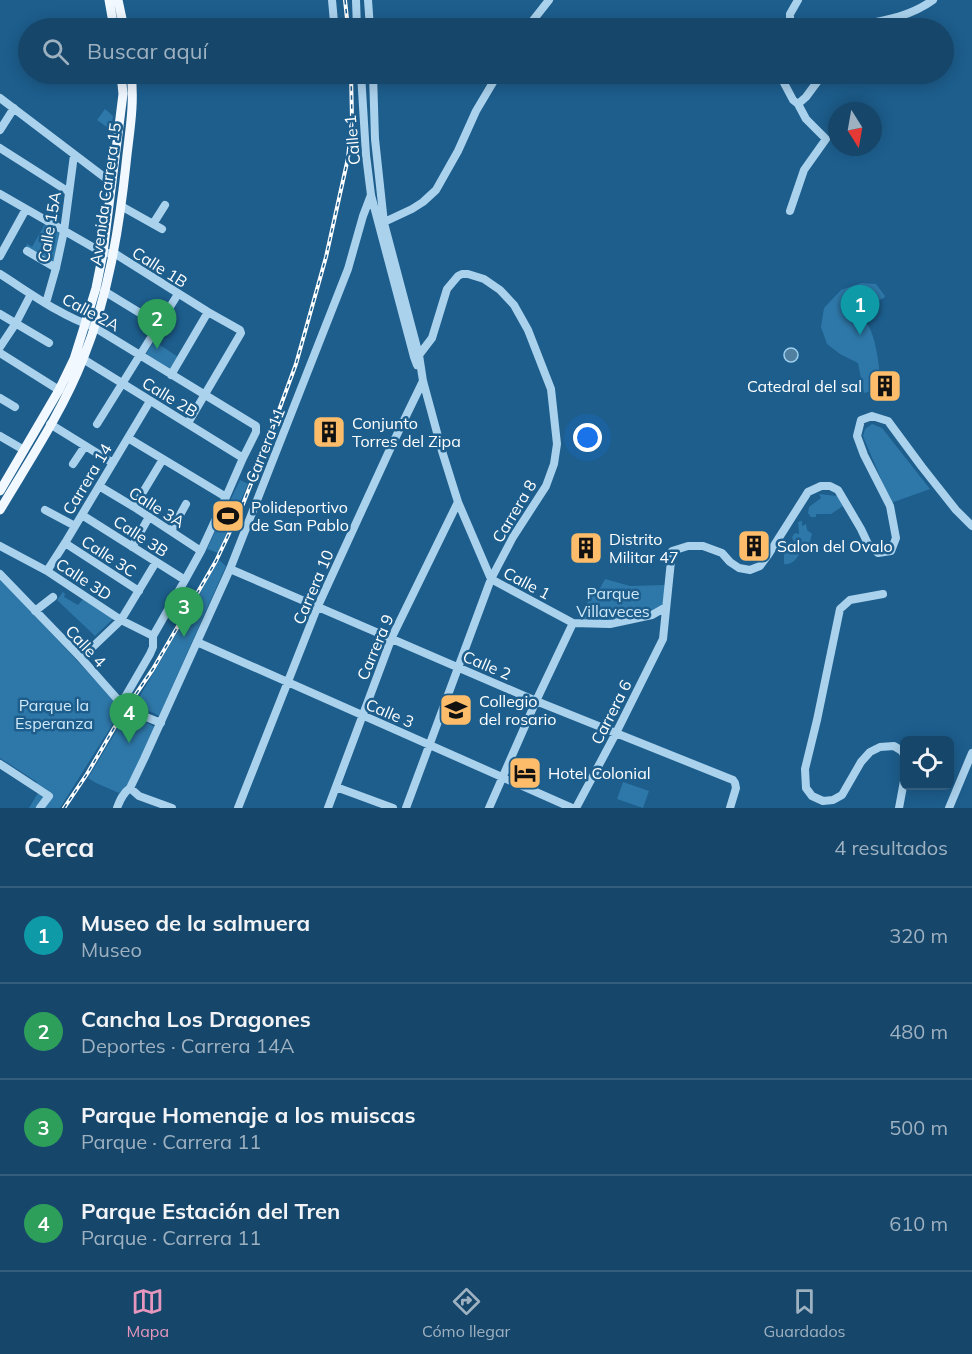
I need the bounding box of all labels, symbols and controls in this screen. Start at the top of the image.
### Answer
search box [18,18,954,84]
icon: search [39,35,72,68]
text: Buscar aquí [87,37,208,65]
north arrow [828,102,882,156]
street label: Calle 1 [340,114,364,166]
street label: Avenida Carrera 15 [85,121,125,267]
street label: Calle 15A [33,190,65,264]
street label: Calle 1B [129,242,191,292]
pin: 1 [840,286,880,335]
street label: Calle 2A [59,289,123,336]
pin: 2 [138,300,176,349]
building icon: Catedral del sal [867,368,903,404]
street label: Calle 2B [139,373,201,421]
place label: Catedral del sal [747,376,862,396]
street label: Carrera 11 [241,405,289,485]
place label: Conjunto Torres del Zipa [352,413,461,451]
building icon: Conjunto Torres del Zipa [311,414,347,450]
your location [573,423,602,452]
street label: Carrera 14 [58,440,116,518]
street label: Carrera 8 [488,476,540,546]
street label: Calle 3A [125,482,189,532]
place label: Polideportivo de San Pablo [251,497,349,535]
sports icon: Polideportivo de San Pablo [210,498,246,534]
street label: Calle 3B [110,511,172,561]
building icon: Salon del Ovalo [736,528,772,564]
place label: Distrito Militar 47 [609,529,679,567]
building icon: Distrito Militar 47 [568,530,604,566]
street label: Calle 3C [78,531,140,581]
place label: Salon del Ovalo [777,536,893,556]
street label: Carrera 10 [288,547,338,627]
street label: Calle 3D [52,554,116,604]
street label: Calle 1 [500,562,554,604]
park label: Parque Villaveces [576,583,650,621]
pin: 3 [164,588,204,637]
street label: Carrera 9 [352,611,398,683]
street label: Calle 4 [62,621,111,672]
street label: Calle 2 [460,646,514,684]
street label: Carrera 6 [586,676,636,748]
place label: Collegio del rosario [479,691,556,729]
school or university icon: Collegio del rosario [438,692,474,728]
pin: 4 [110,694,148,743]
street label: Calle 3 [363,694,417,732]
park label: Parque la Esperanza [15,695,93,733]
map controls [900,736,954,790]
button: locate [900,736,954,790]
hotel icon: Hotel Colonial [507,755,543,791]
place label: Hotel Colonial [548,763,651,783]
text: Cerca [24,831,94,864]
text: 4 resultados [834,835,948,860]
text: Museo de la salmuera [81,909,310,937]
text: 1 [38,923,50,948]
text: 320 m [889,923,948,948]
text: Museo [81,937,142,962]
text: Cancha Los Dragones [81,1005,311,1033]
text: 2 [38,1019,50,1044]
text: 480 m [889,1019,948,1044]
text: Deportes · Carrera 14A [81,1033,295,1058]
text: Parque Homenaje a los muiscas [81,1101,416,1129]
text: 3 [38,1115,50,1140]
text: 500 m [889,1115,948,1140]
text: Parque · Carrera 11 [81,1129,261,1154]
text: Parque Estación del Tren [81,1197,340,1225]
text: 4 [38,1211,50,1236]
text: 610 m [889,1211,948,1236]
text: Parque · Carrera 11 [81,1225,261,1250]
tab: Mapa [127,1285,169,1341]
tab: Cómo llegar [422,1285,510,1341]
tab: Guardados [763,1285,845,1341]

